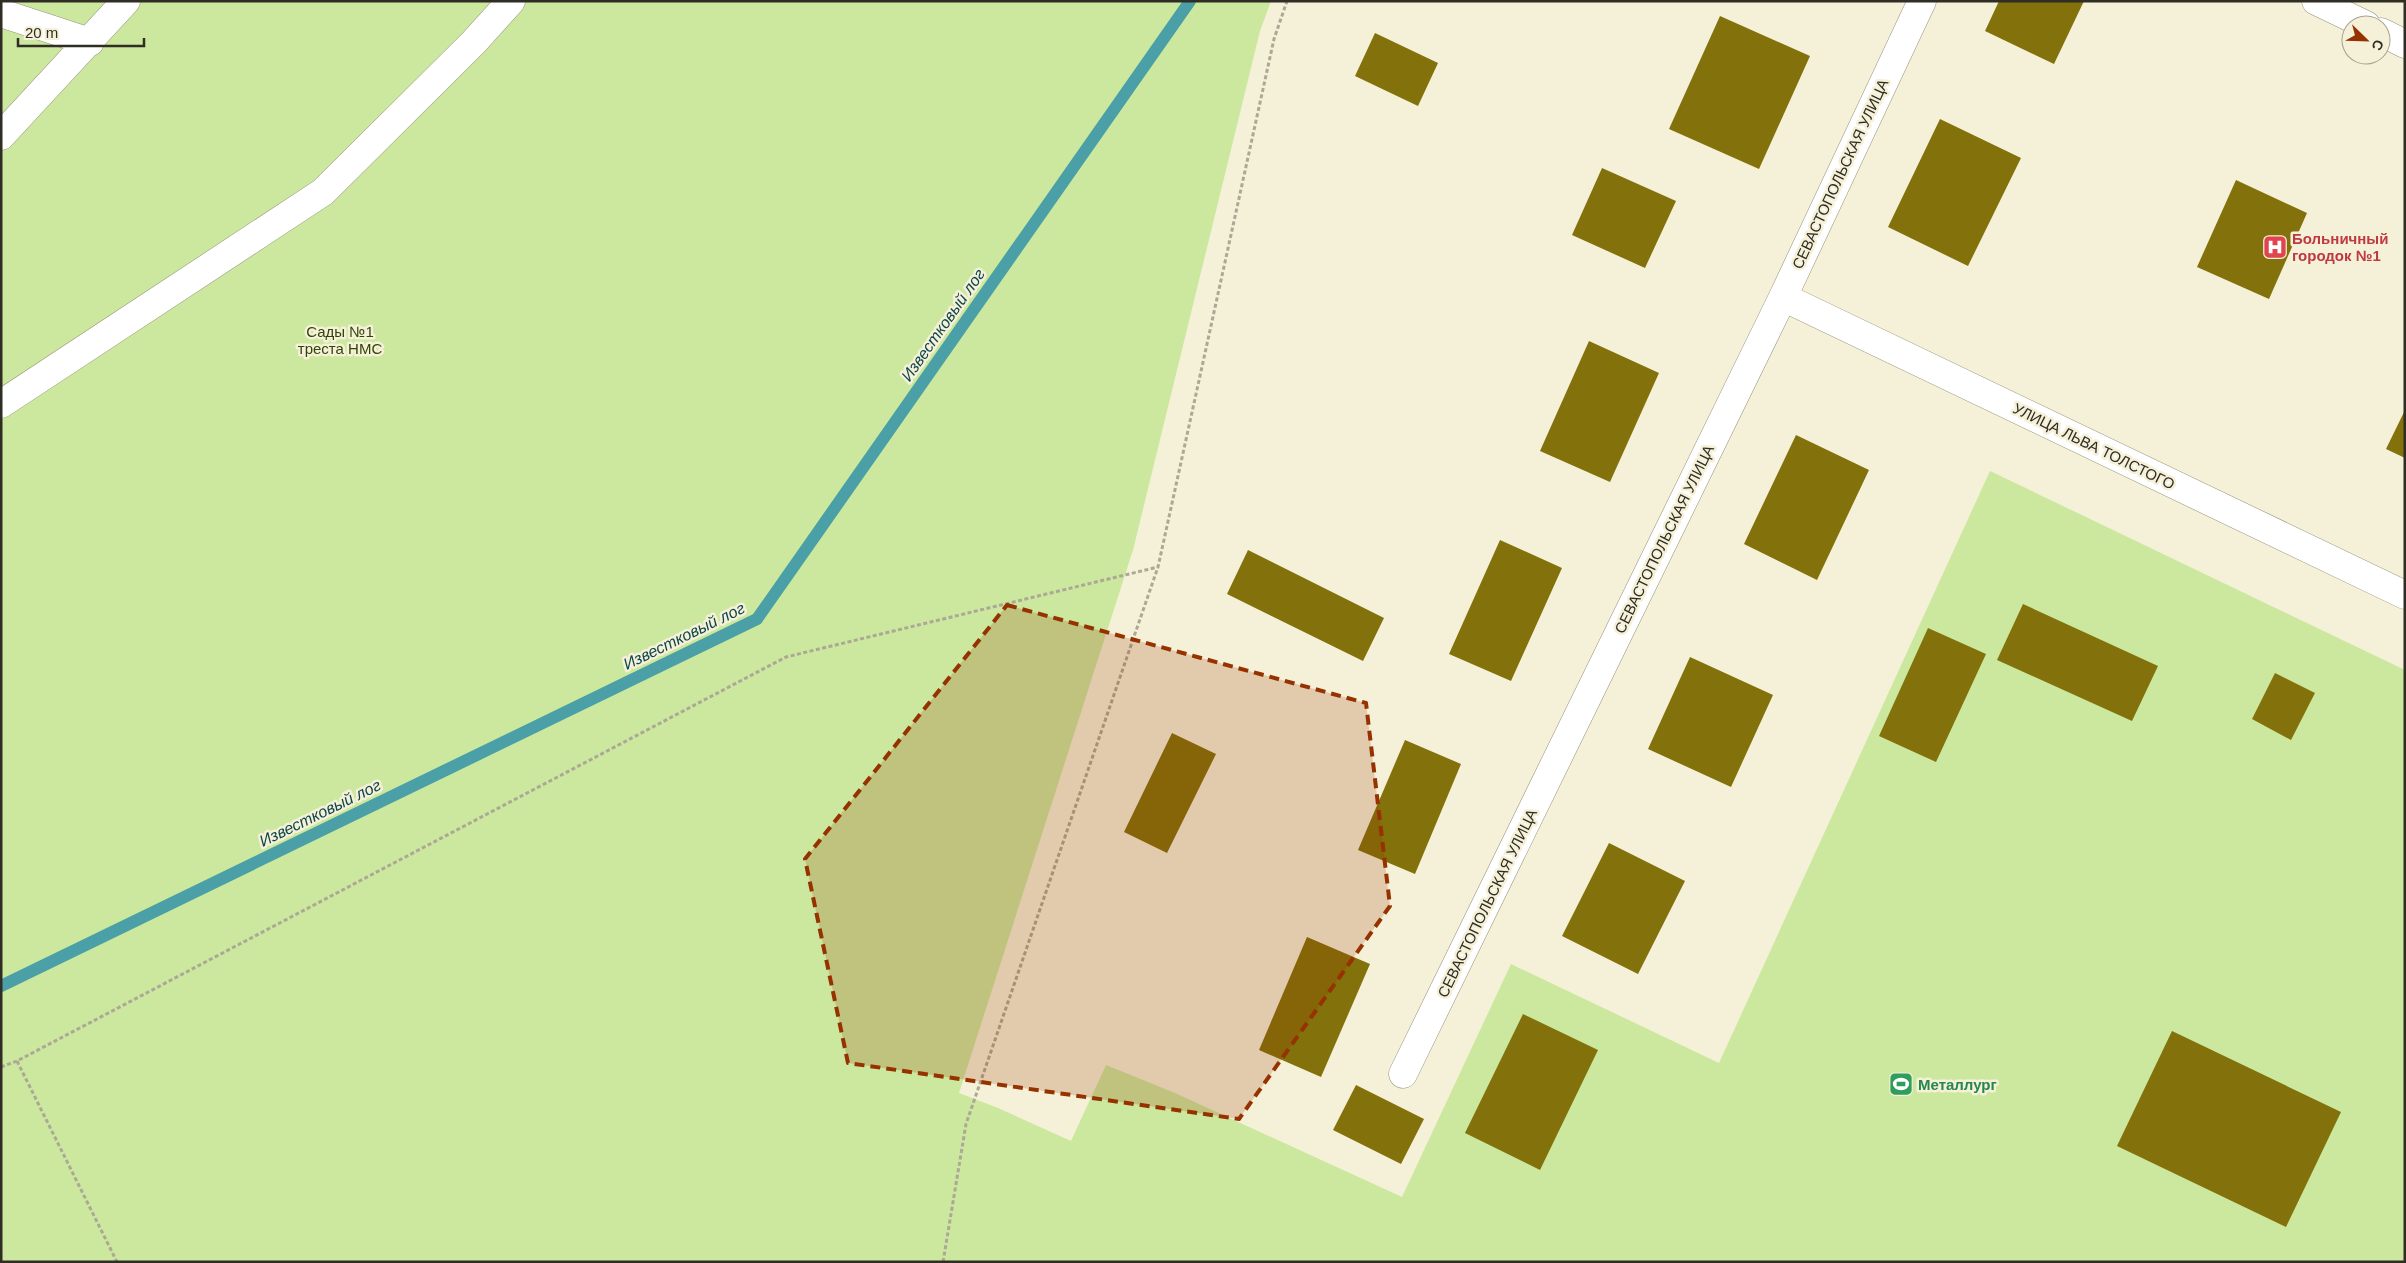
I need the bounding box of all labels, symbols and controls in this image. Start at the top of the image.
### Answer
scale bar [18,15,144,47]
north arrow [2341,15,2391,65]
text: 20 m [25,24,58,41]
text: С [2369,37,2387,53]
street label: СЕВАСТОПОЛЬСКАЯ УЛИЦА [1788,76,1892,272]
place label: Больничный городок №1 [2292,230,2388,264]
hospital icon: Больничный городок №1 [2262,234,2288,260]
water label: Известковый лог [898,266,988,384]
park label: Сады №1 треста НМС [298,323,382,357]
street label: УЛИЦА ЛЬВА ТОЛСТОГО [2010,399,2178,493]
street label: СЕВАСТОПОЛЬСКАЯ УЛИЦА [1611,442,1717,636]
water label: Известковый лог [621,599,747,673]
water label: Известковый лог [257,776,383,850]
street label: СЕВАСТОПОЛЬСКАЯ УЛИЦА [1434,806,1540,1000]
sports icon: Металлург [1888,1071,1914,1097]
place label: Металлург [1918,1076,1997,1093]

